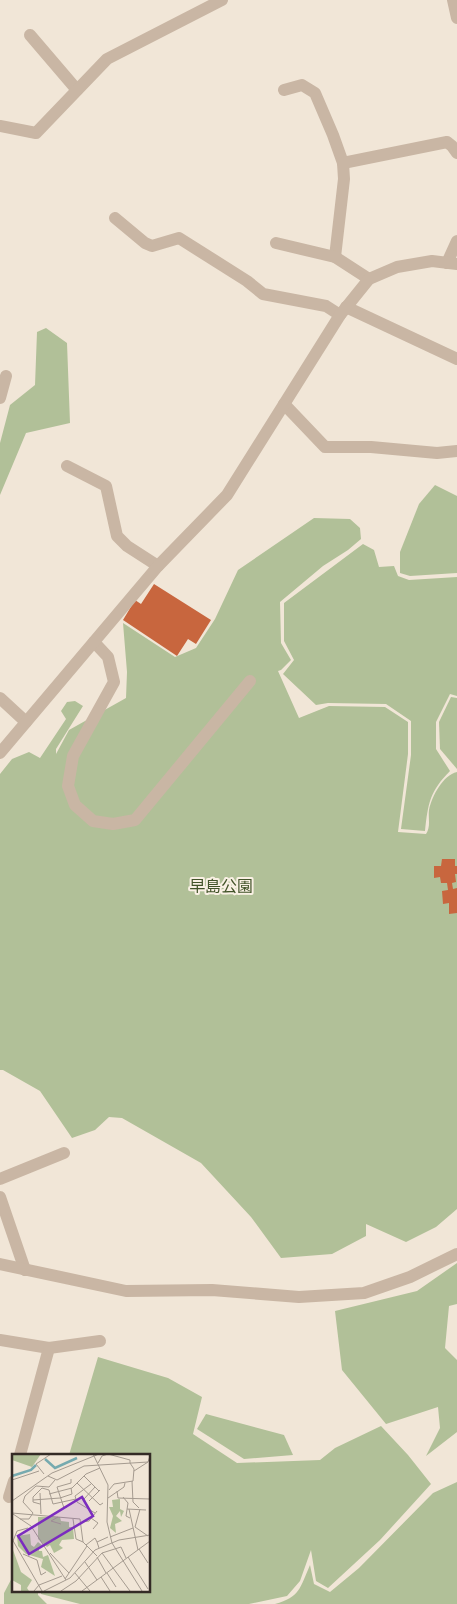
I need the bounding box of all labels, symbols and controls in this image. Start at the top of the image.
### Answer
park label: 早島公園 [189,877,253,896]
inset map [12,1454,150,1592]

